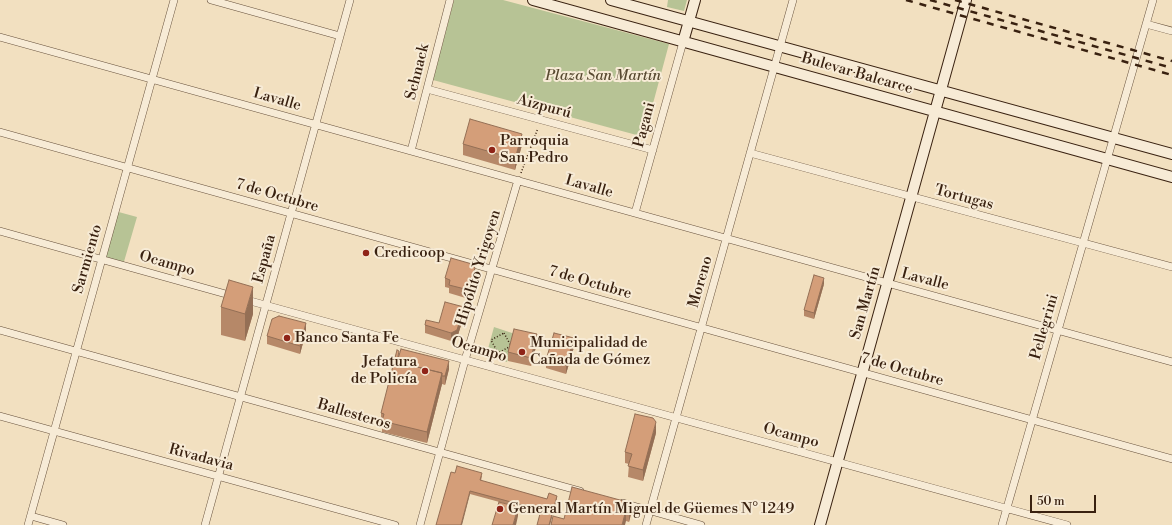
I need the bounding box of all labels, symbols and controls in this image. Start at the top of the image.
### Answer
street label: Schnack [402,42,434,102]
street label: Bulevar Balcarce [799,50,915,98]
park label: Plaza San Martín [545,67,661,85]
street label: Lavalle [251,85,303,115]
street label: Aizpurú [515,91,573,123]
street label: Pagani [630,100,660,150]
place label: Parroquia San Pedro [500,132,569,167]
marker: Parroquia San Pedro [487,145,497,155]
street label: Lavalle [563,172,615,202]
street label: 7 de Octubre [233,176,321,216]
street label: Tortugas [933,182,995,214]
street label: Hipólito Yrigoyen [453,208,505,328]
street label: Sarmiento [70,222,106,296]
street label: España [250,233,280,285]
place label: Credicoop [374,244,445,262]
street label: Ocampo [137,247,197,281]
marker: Credicoop [361,248,371,258]
street label: Moreno [685,254,717,310]
street label: 7 de Octubre [546,263,634,303]
street label: San Martín [847,264,885,342]
street label: Lavalle [899,265,951,295]
street label: Pellegrini [1027,292,1063,362]
place label: Banco Santa Fe [295,329,399,347]
marker: Banco Santa Fe [282,333,292,343]
street label: Ocampo [449,333,509,367]
place label: Municipalidad de Cañada de Gómez [530,334,650,369]
marker: Municipalidad de Cañada de Gómez [517,347,527,357]
street label: 7 de Octubre [858,350,946,390]
place label: Jefatura de Policía [351,353,417,388]
marker: Jefatura de Policía [420,366,430,376]
street label: Ballesteros [315,396,393,434]
street label: Ocampo [761,420,821,452]
street label: Rivadavia [167,441,235,475]
scale bar [1032,487,1098,513]
text: 50 m [1037,494,1065,509]
place label: General Martín Miguel de Güemes N° 1249 [508,500,794,518]
marker: General Martín Miguel de Güemes N° 1249 [495,504,505,514]

